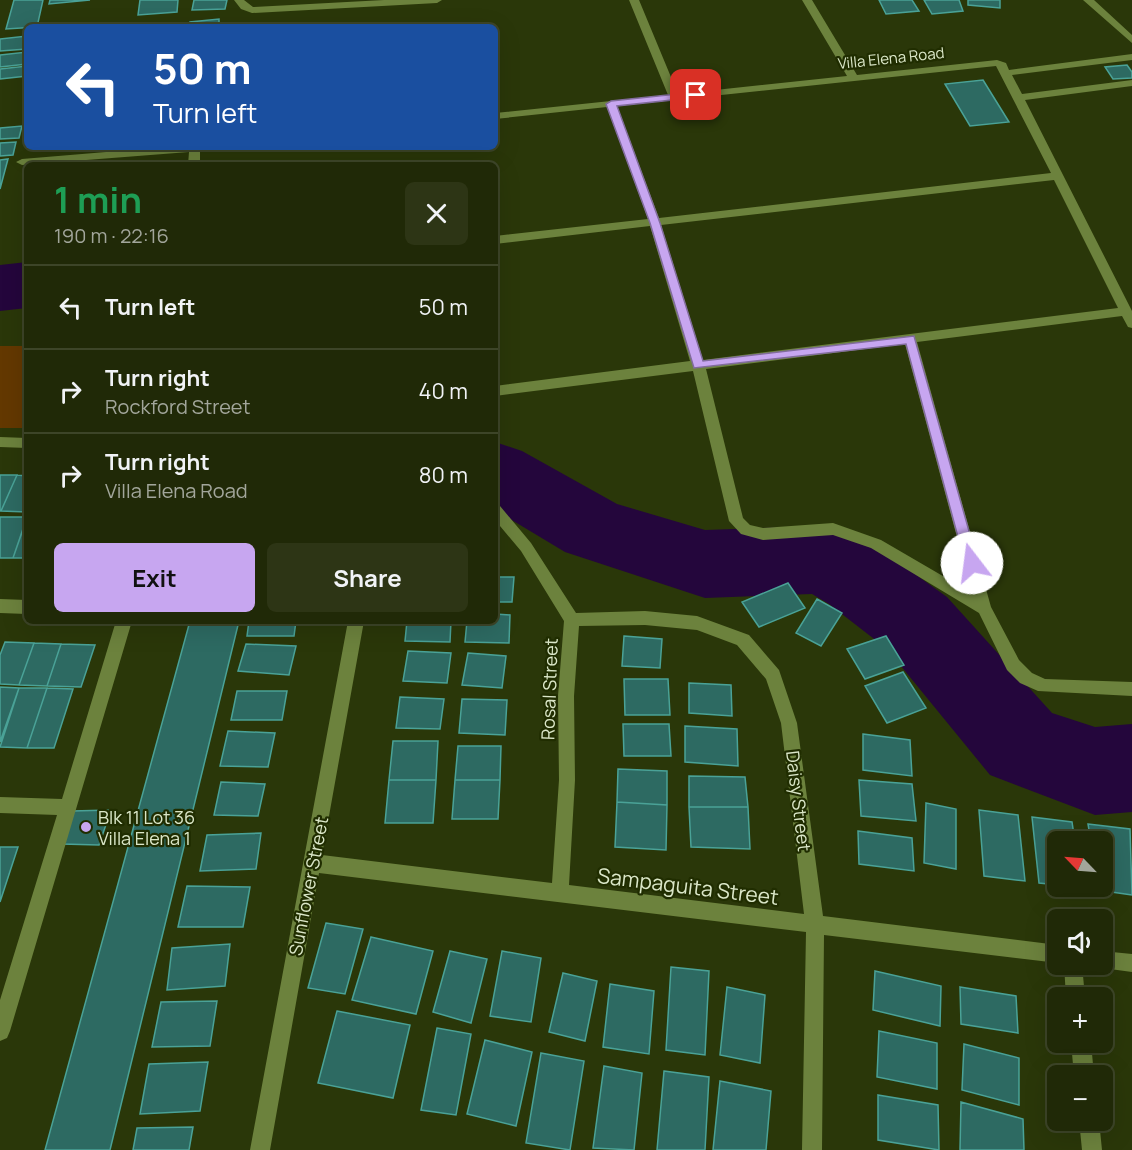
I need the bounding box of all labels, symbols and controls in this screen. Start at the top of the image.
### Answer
text: 50 m [153,39,251,97]
street label: Villa Elena Road [837,42,945,74]
icon: left [54,48,132,126]
pin [670,69,721,120]
icon: arrive [679,78,712,111]
text: Turn left [153,94,257,131]
text: 1 min [54,175,142,224]
button: close [405,182,468,245]
text: 190 m · 22:16 [54,222,169,249]
icon: left [54,291,87,324]
text: Turn left [105,292,195,322]
text: 50 m [419,292,468,322]
text: Turn right [105,363,210,393]
icon: right [54,375,87,408]
text: 40 m [419,376,468,406]
text: Rockford Street [105,393,251,420]
text: Turn right [105,447,210,477]
icon: right [54,459,87,492]
text: 80 m [419,460,468,490]
text: Villa Elena Road [105,477,248,504]
position arrow [940,531,1004,595]
button: Exit [54,543,255,612]
button: Share [267,543,468,612]
street label: Rosal Street [535,638,563,740]
street label: Daisy Street [781,749,817,853]
place label: Blk 11 Lot 36 Villa Elena 1 [98,805,195,850]
street label: Sunflower Street [283,815,333,957]
marker: Blk 11 Lot 36 Villa Elena 1 [79,820,93,834]
north arrow [1047,831,1113,897]
map controls [1047,831,1113,1131]
street label: Sampaguita Street [596,861,780,911]
button: sound [1047,909,1113,975]
button: + [1047,987,1113,1053]
button: − [1047,1065,1113,1131]

